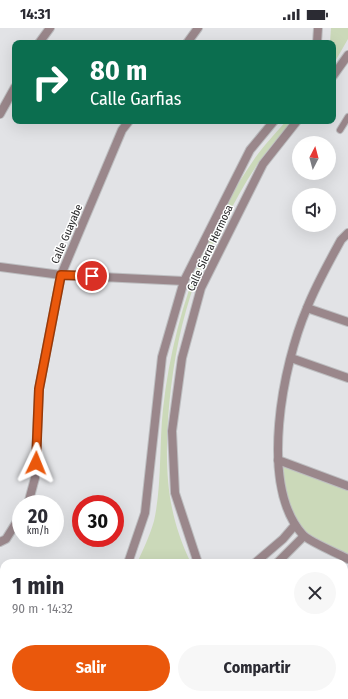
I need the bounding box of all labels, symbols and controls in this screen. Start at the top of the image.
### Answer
text: 14:31 [20,5,51,23]
text: 80 m [90,54,147,87]
icon: right [24,56,76,108]
text: Calle Garfias [90,88,181,110]
north arrow [292,136,336,180]
map controls [292,136,336,232]
button: sound [292,188,336,232]
street label: Calle Guayabe [49,202,85,266]
street label: Calle Sierra Hermosa [184,203,236,293]
pin [75,259,109,293]
icon: arrive [81,265,103,287]
position arrow [15,442,57,484]
speed limit sign: 30 [72,495,124,547]
text: 20 [28,504,48,528]
text: km/h [27,525,49,537]
text: 1 min [12,572,64,600]
button: close [294,572,336,614]
text: 90 m · 14:32 [12,601,73,616]
button: Salir [12,645,170,691]
button: Compartir [178,645,336,691]

